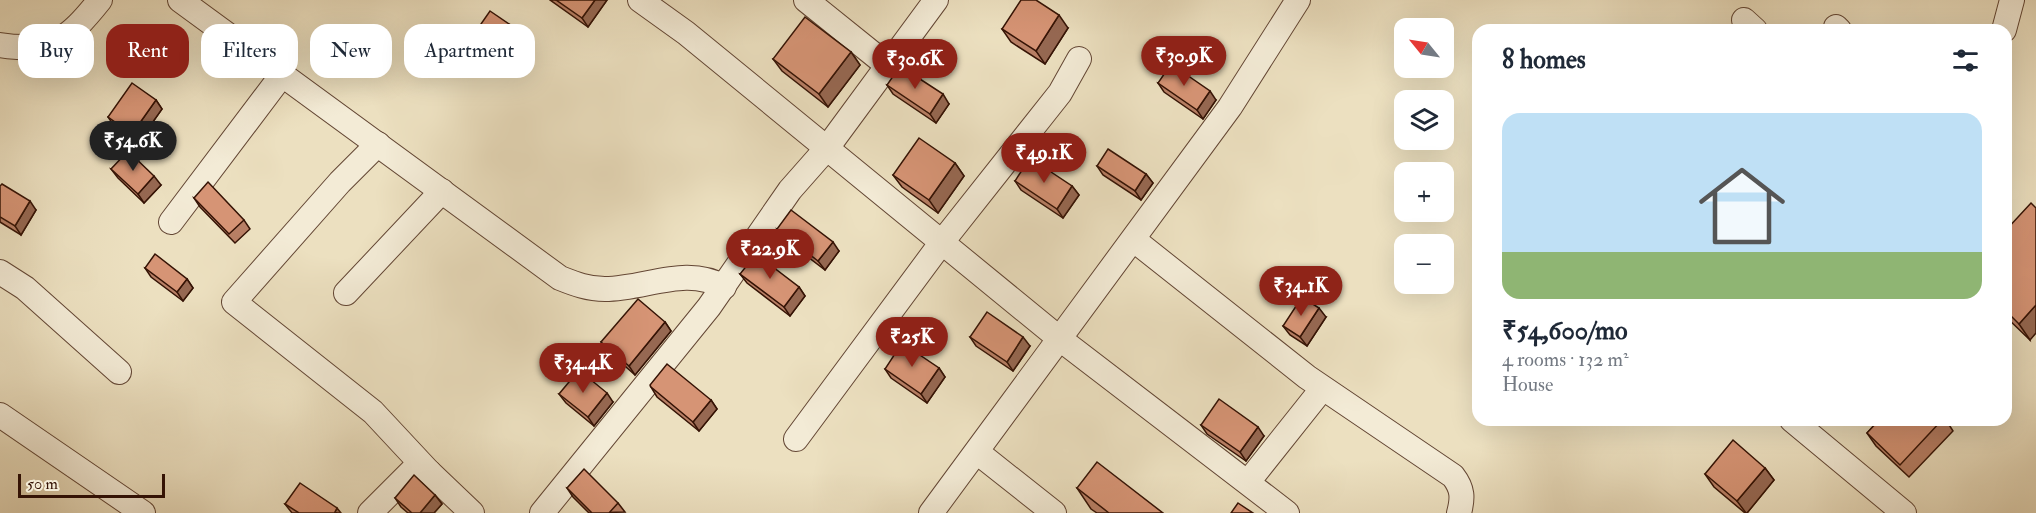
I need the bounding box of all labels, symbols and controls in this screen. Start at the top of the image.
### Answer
north arrow [1394,18,1454,78]
map controls [1394,18,1454,294]
chip: Buy [18,24,94,78]
chip: Rent [106,24,189,78]
chip: Filters [201,24,298,78]
chip: New [310,24,392,78]
chip: Apartment [404,24,535,78]
pin: ₹30.9K [1135,36,1233,87]
pin: ₹30.6K [866,39,964,90]
text: ₹30.9K [1155,43,1213,68]
text: 8 homes [1502,44,1586,76]
icon: filters [1949,44,1982,77]
text: ₹30.6K [886,46,944,71]
button: layers [1394,90,1454,150]
pin: ₹54.6K [84,121,182,172]
text: ₹54.6K [104,128,162,153]
pin: ₹49.1K [995,133,1093,184]
text: ₹49.1K [1015,140,1073,165]
icon: home [1688,152,1796,260]
button: + [1394,162,1454,222]
pin: ₹22.9K [721,229,819,280]
button: − [1394,234,1454,294]
text: ₹22.9K [740,236,800,261]
pin: ₹34.1K [1252,266,1350,317]
text: ₹34.1K [1273,273,1329,298]
text: ₹54,600/mo [1502,315,1627,347]
pin: ₹25K [876,317,948,368]
text: ₹25K [890,324,934,349]
pin: ₹34.4K [534,343,632,394]
text: 4 rooms · 132 m² [1502,347,1629,372]
text: ₹34.4K [553,350,613,375]
text: House [1502,372,1553,397]
scale bar [18,471,165,498]
text: 50 m [27,474,58,494]

